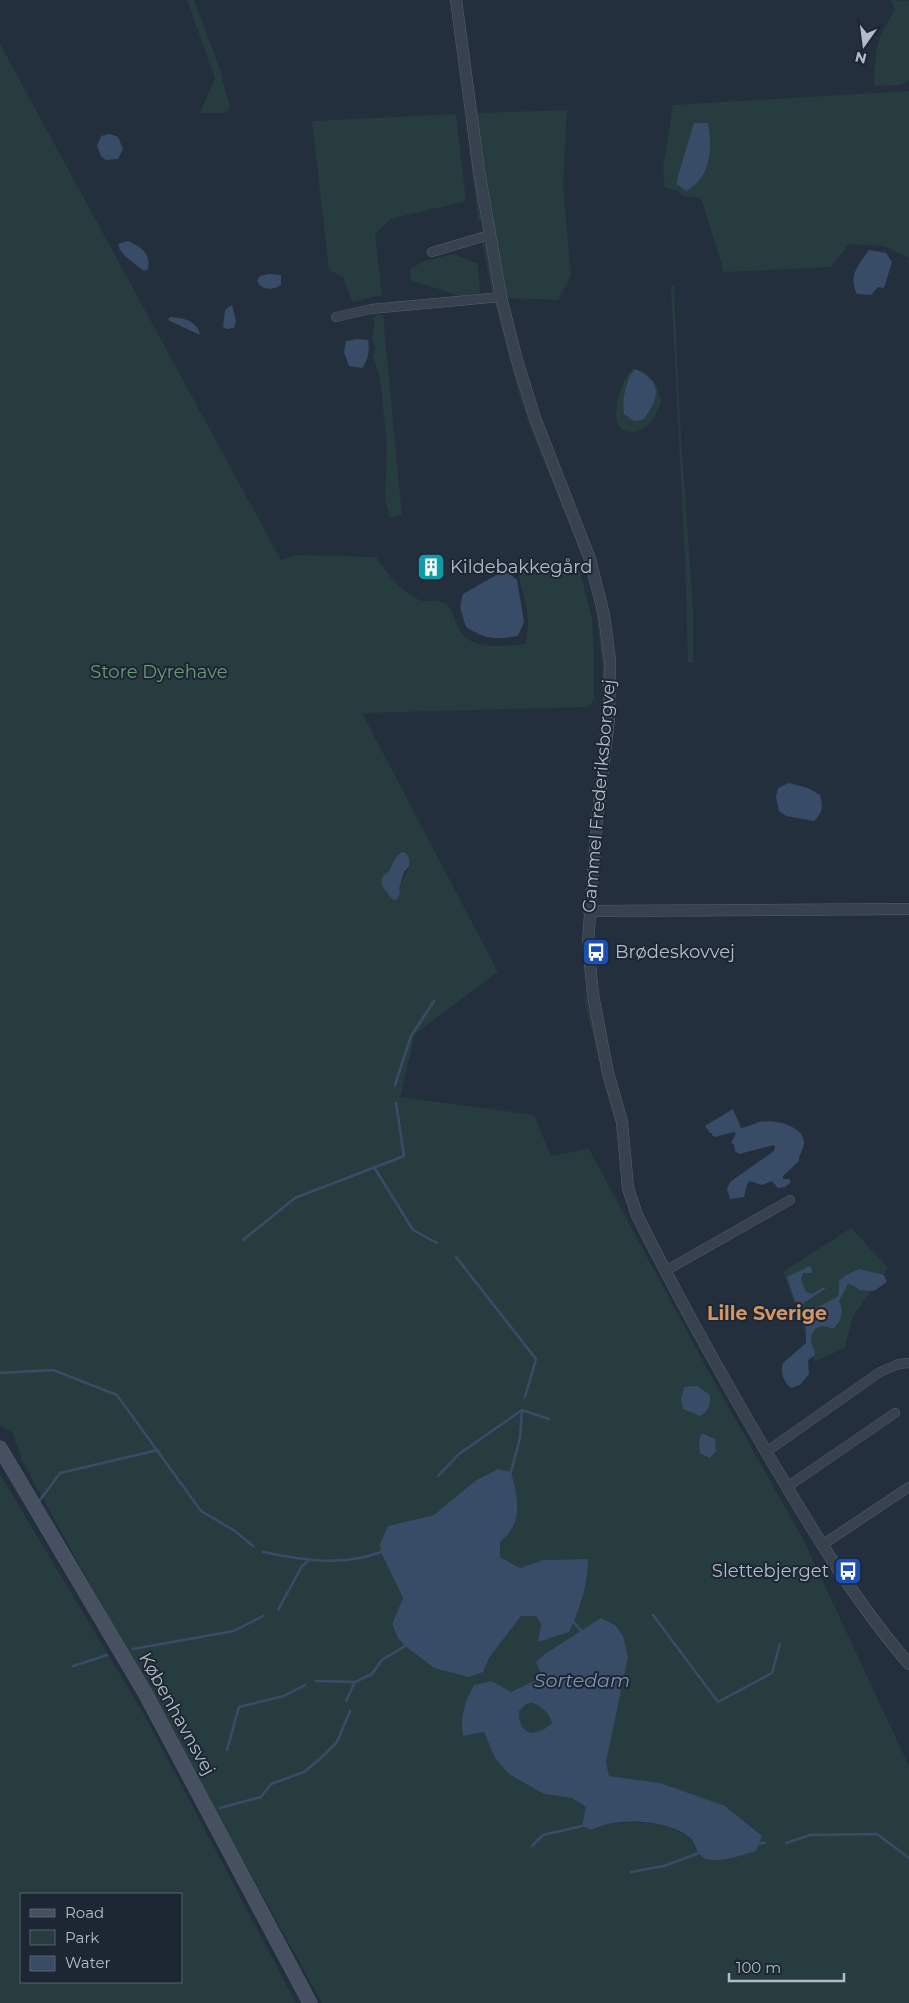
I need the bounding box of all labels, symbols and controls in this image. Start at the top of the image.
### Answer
north arrow [839,20,889,70]
text: N [853,48,869,68]
building icon: Kildebakkegård [416,552,446,582]
place label: Kildebakkegård [450,556,592,578]
park label: Store Dyrehave [90,661,228,683]
street label: Gammel Frederiksborgvej [578,678,620,914]
bus stop icon: Brødeskovvej [581,937,611,967]
place label: Brødeskovvej [615,941,735,963]
district label: Lille Sverige [707,1302,827,1325]
bus stop icon: Slettebjerget [833,1556,863,1586]
place label: Slettebjerget [712,1560,829,1582]
street label: Københavnsvej [134,1649,220,1779]
water label: Sortedam [534,1669,630,1692]
legend [20,1893,182,1983]
text: Road [65,1903,104,1922]
text: Park [65,1928,99,1947]
scale bar [729,1950,844,1982]
text: Water [65,1953,111,1972]
text: 100 m [736,1958,781,1977]

